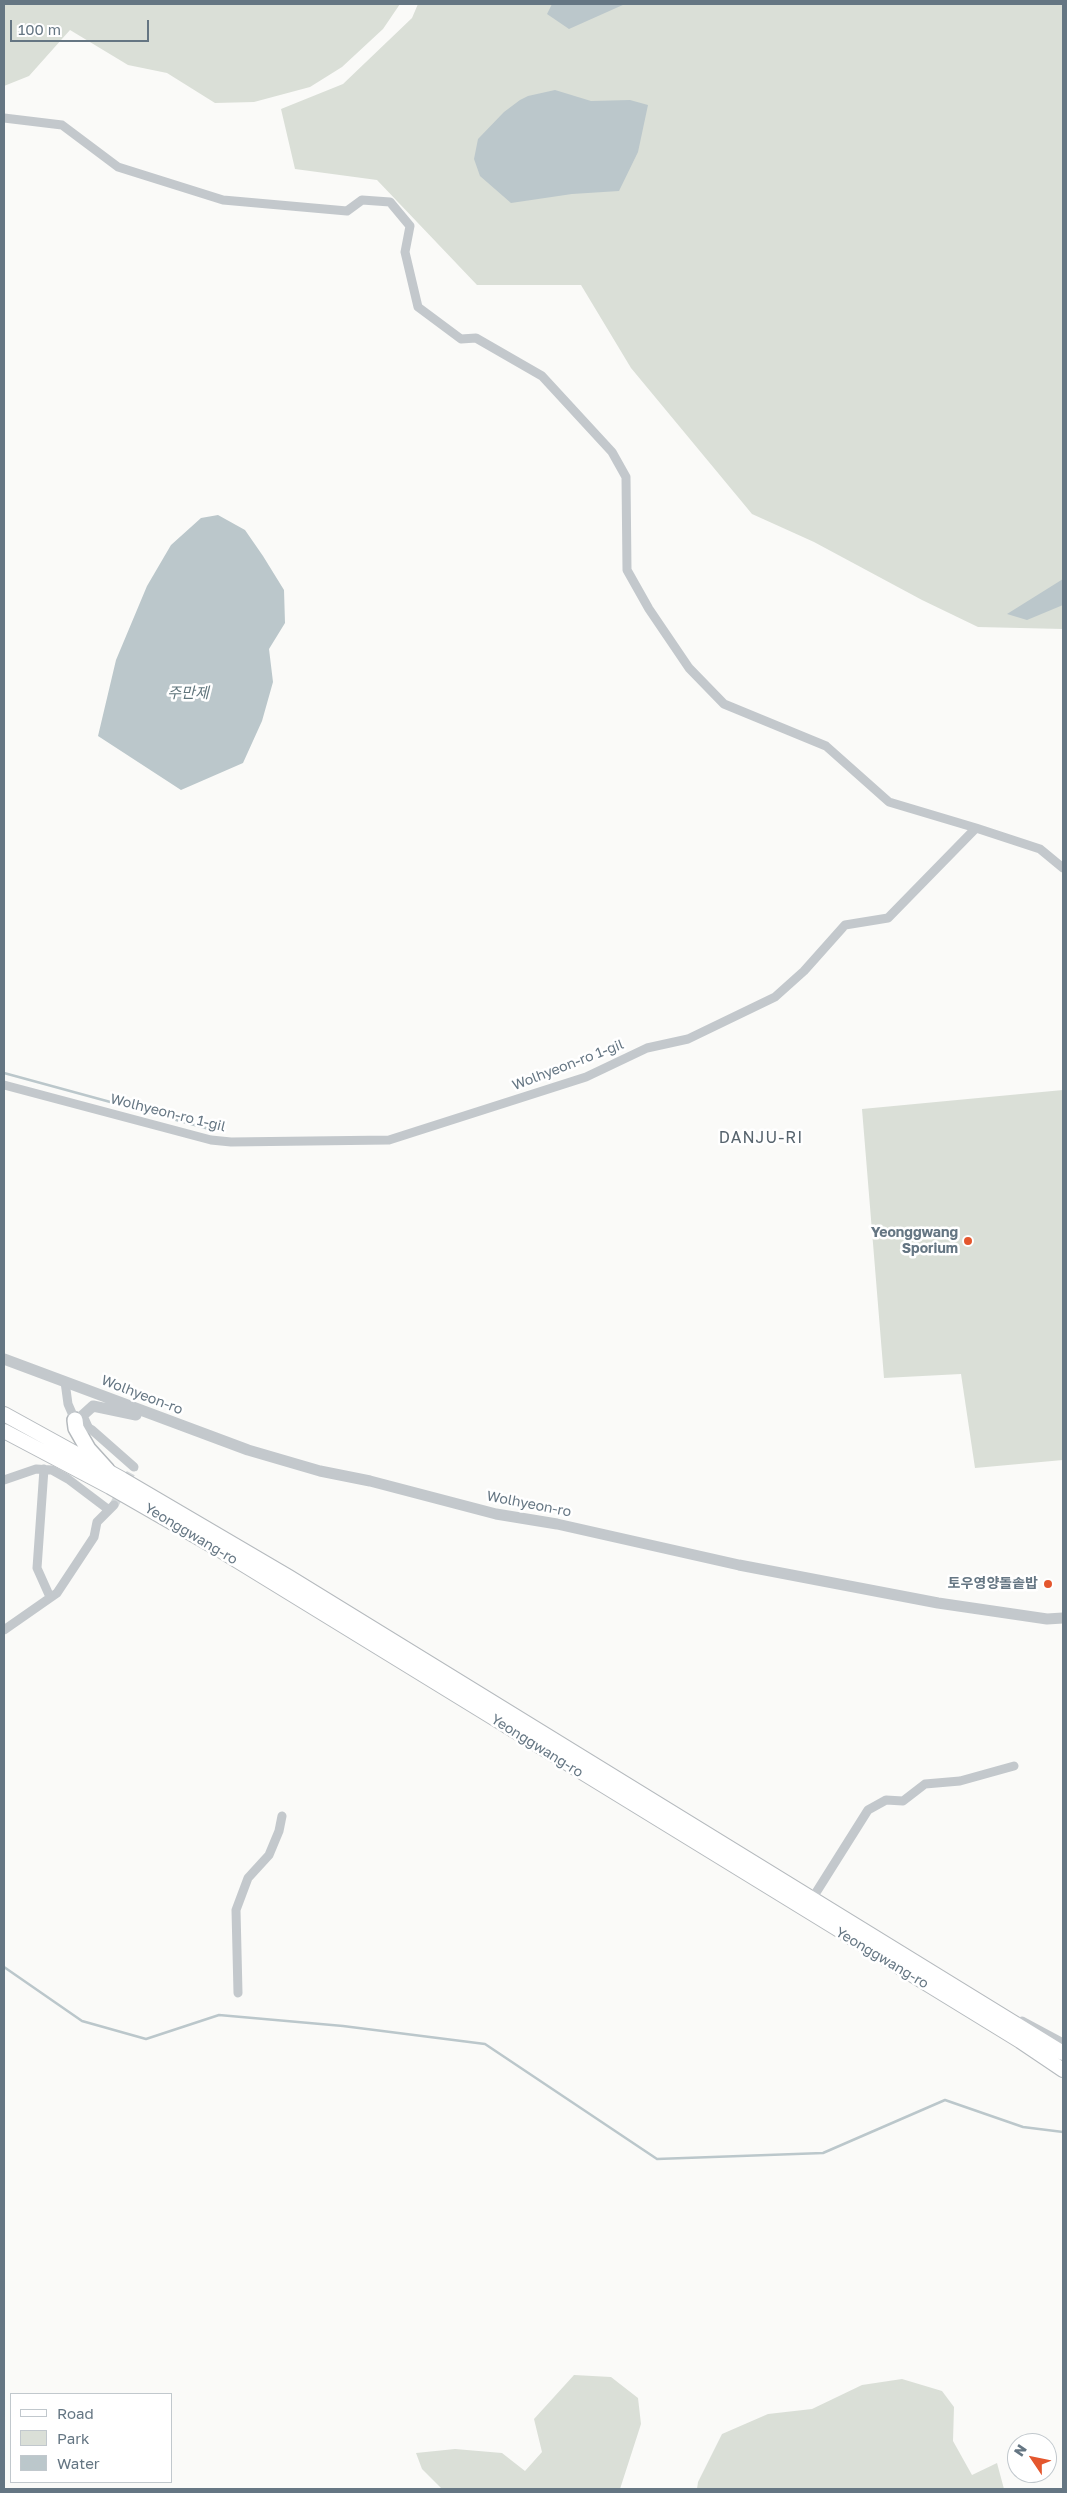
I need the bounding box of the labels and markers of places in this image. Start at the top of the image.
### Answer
place label: Yeonggwang Sporium [871,1225,958,1258]
marker: Yeonggwang Sporium [962,1235,974,1247]
place label: 토우영양돌솥밥 [948,1576,1038,1592]
marker: 토우영양돌솥밥 [1042,1578,1054,1590]

